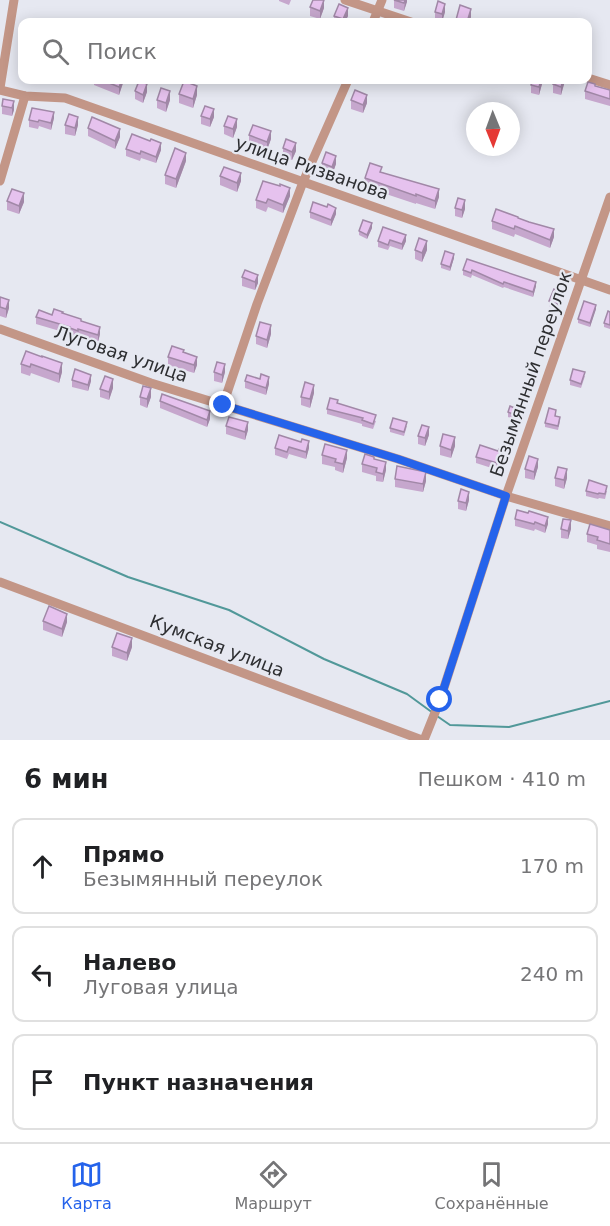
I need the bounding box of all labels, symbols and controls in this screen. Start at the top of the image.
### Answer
search box [18,18,592,84]
icon: search [39,35,72,68]
text: Поиск [87,39,157,64]
north arrow [466,102,520,156]
street label: улица Ризванова [233,131,392,204]
street label: Безымянный переулок [485,268,576,479]
street label: Луговая улица [52,321,191,386]
route end [209,391,235,417]
street label: Кумская улица [147,610,287,681]
route start [426,686,452,712]
text: 6 мин [24,764,109,794]
text: Пешком · 410 m [418,767,586,791]
text: Прямо [83,842,164,867]
icon: ahead [26,850,59,883]
text: 170 m [520,854,584,878]
text: Безымянный переулок [83,867,323,891]
text: Налево [83,950,176,975]
icon: left [26,958,59,991]
text: 240 m [520,962,584,986]
text: Луговая улица [83,975,239,999]
icon: arrive [26,1066,59,1099]
text: Пункт назначения [83,1070,314,1095]
tab: Карта [61,1158,112,1213]
tab: Маршрут [234,1158,312,1213]
tab: Сохранённые [435,1158,549,1213]

